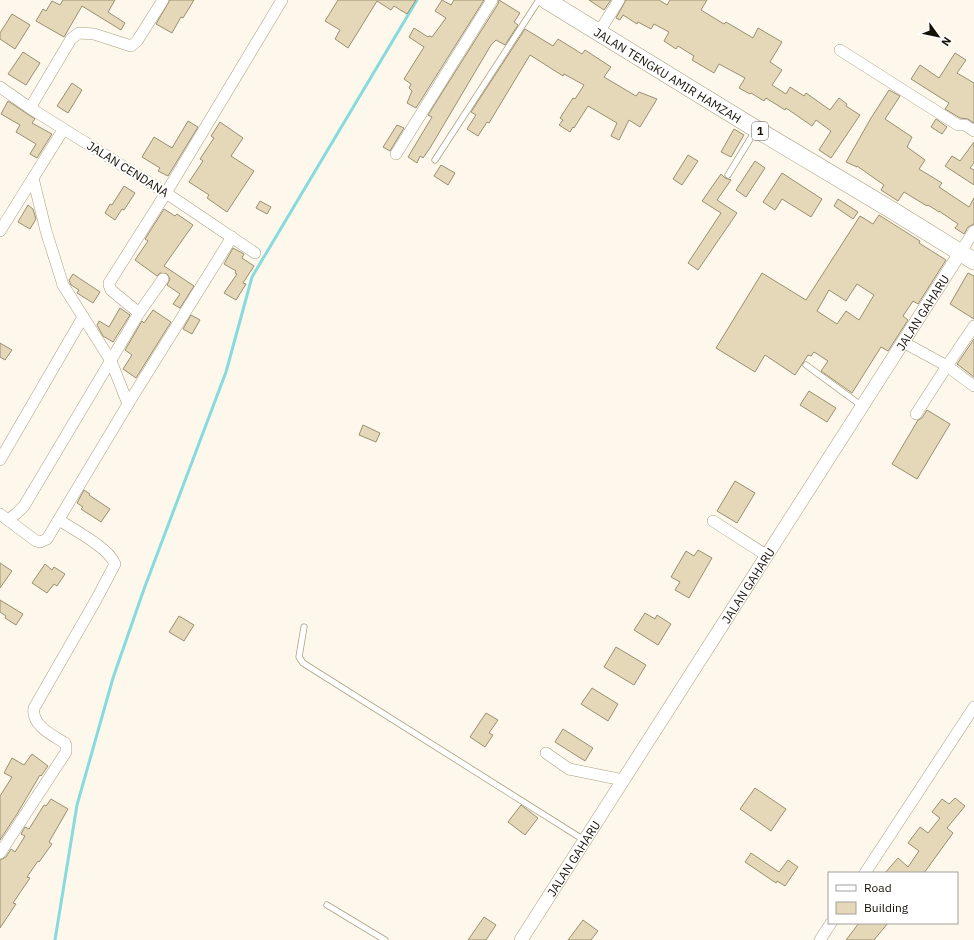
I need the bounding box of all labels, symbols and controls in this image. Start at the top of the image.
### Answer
north arrow [918,16,958,56]
street label: JALAN TENGKU AMIR HAMZAH [591,24,744,126]
text: N [938,34,954,49]
road number: 1 [752,122,768,140]
street label: JALAN CENDANA [84,138,172,200]
street label: JALAN GAHARU [892,272,952,353]
street label: JALAN GAHARU [718,545,777,626]
street label: JALAN GAHARU [543,818,603,899]
legend [828,872,958,924]
text: Road [864,880,892,895]
text: Building [864,900,909,915]

